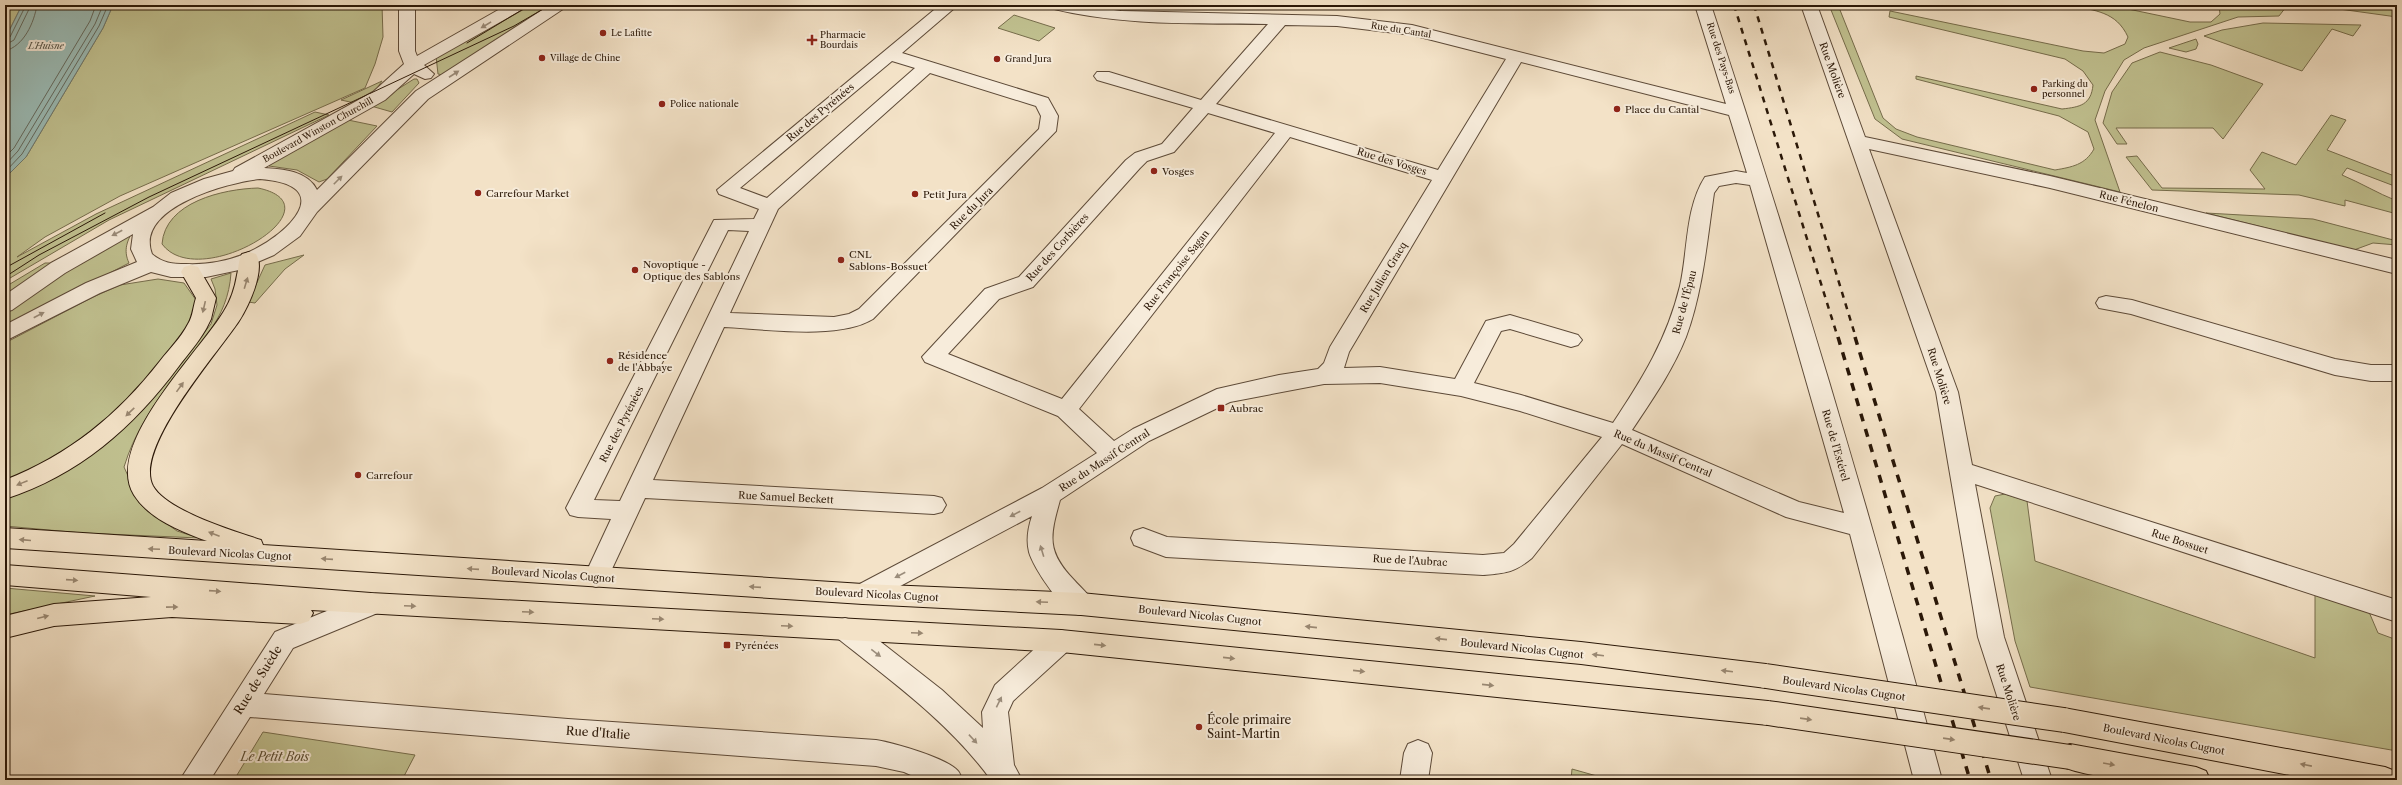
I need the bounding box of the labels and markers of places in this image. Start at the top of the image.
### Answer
place label: Le Lafitte [611,27,652,38]
marker: Le Lafitte [598,28,608,38]
place label: Pharmacie Bourdais [820,29,866,50]
marker: Pharmacie Bourdais [807,35,817,45]
place label: Village de Chine [549,52,620,63]
marker: Village de Chine [537,53,547,63]
place label: Grand Jura [1005,53,1052,64]
marker: Grand Jura [992,54,1002,64]
place label: Parking du personnel [2042,78,2089,99]
marker: Parking du personnel [2029,84,2039,94]
place label: Police nationale [670,98,739,109]
marker: Police nationale [657,99,667,109]
place label: Place du Cantal [1625,103,1699,116]
marker: Place du Cantal [1612,104,1622,114]
place label: Vosges [1161,165,1194,178]
marker: Vosges [1149,166,1159,176]
place label: Carrefour Market [486,187,570,200]
marker: Carrefour Market [473,188,483,198]
place label: Petit Jura [923,188,967,201]
marker: Petit Jura [910,189,920,199]
place label: CNL Sablons-Bossuet [849,248,928,273]
marker: CNL Sablons-Bossuet [836,255,846,265]
place label: Novoptique - Optique des Sablons [643,258,740,283]
marker: Novoptique - Optique des Sablons [630,265,640,275]
place label: Résidence de l'Abbaye [618,349,673,374]
marker: Résidence de l'Abbaye [605,356,615,366]
place label: Aubrac [1228,402,1263,415]
marker: Aubrac [1216,403,1226,413]
place label: Carrefour [366,469,414,482]
marker: Carrefour [353,470,363,480]
place label: Pyrénées [735,639,779,652]
marker: Pyrénées [722,640,732,650]
place label: École primaire Saint-Martin [1207,711,1292,741]
marker: École primaire Saint-Martin [1194,722,1204,732]

